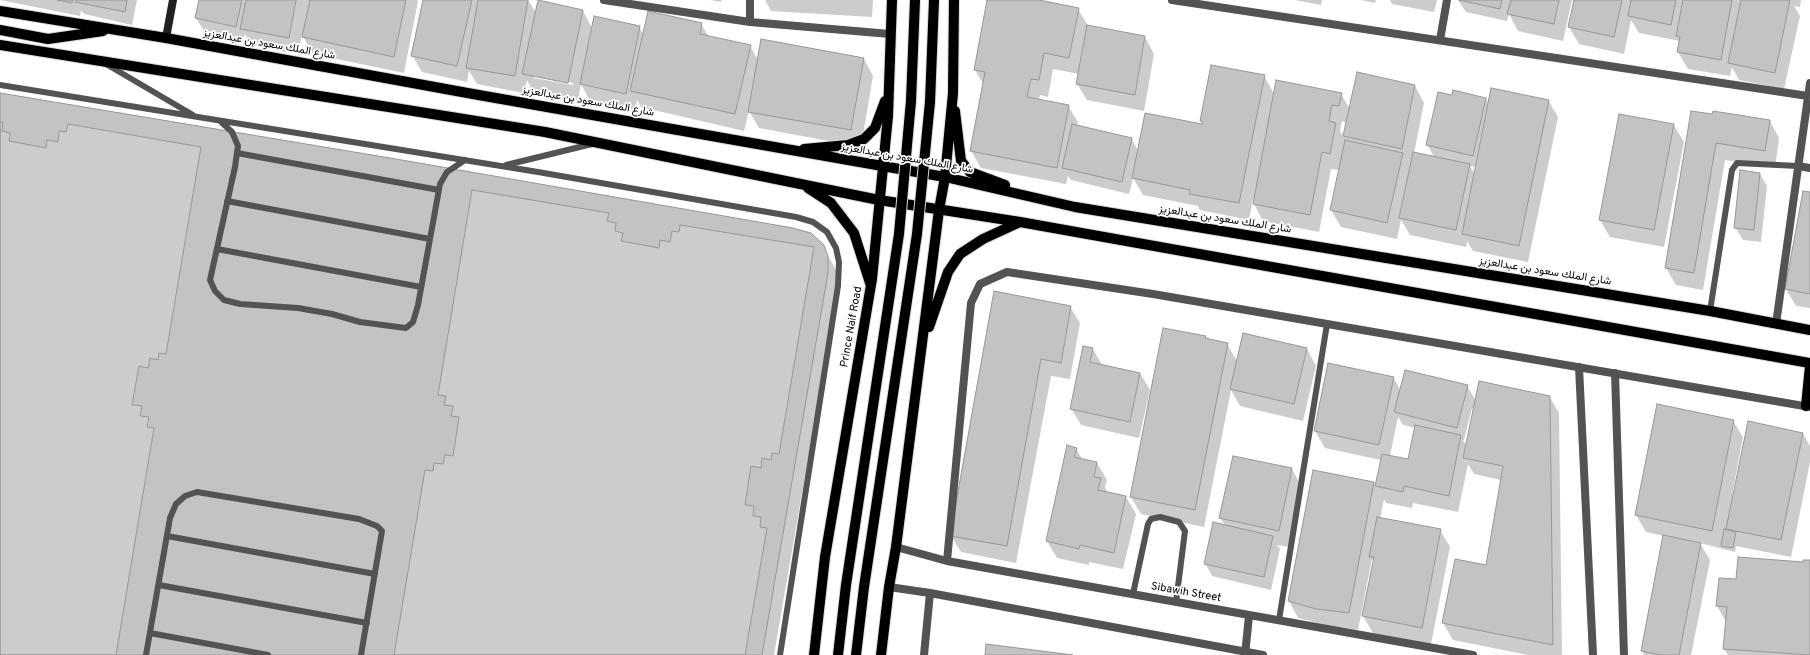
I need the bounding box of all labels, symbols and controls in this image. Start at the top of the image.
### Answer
street label: شارع الملك سعود بن عبدالعزيز [202,27,336,63]
street label: شارع الملك سعود بن عبدالعزيز [521,84,655,120]
street label: شارع الملك سعود بن عبدالعزيز [840,141,974,177]
street label: شارع الملك سعود بن عبدالعزيز [1158,203,1292,237]
street label: شارع الملك سعود بن عبدالعزيز [1478,255,1612,289]
street label: Prince Naif Road [838,285,866,369]
street label: Sibawih Street [1150,580,1222,606]

